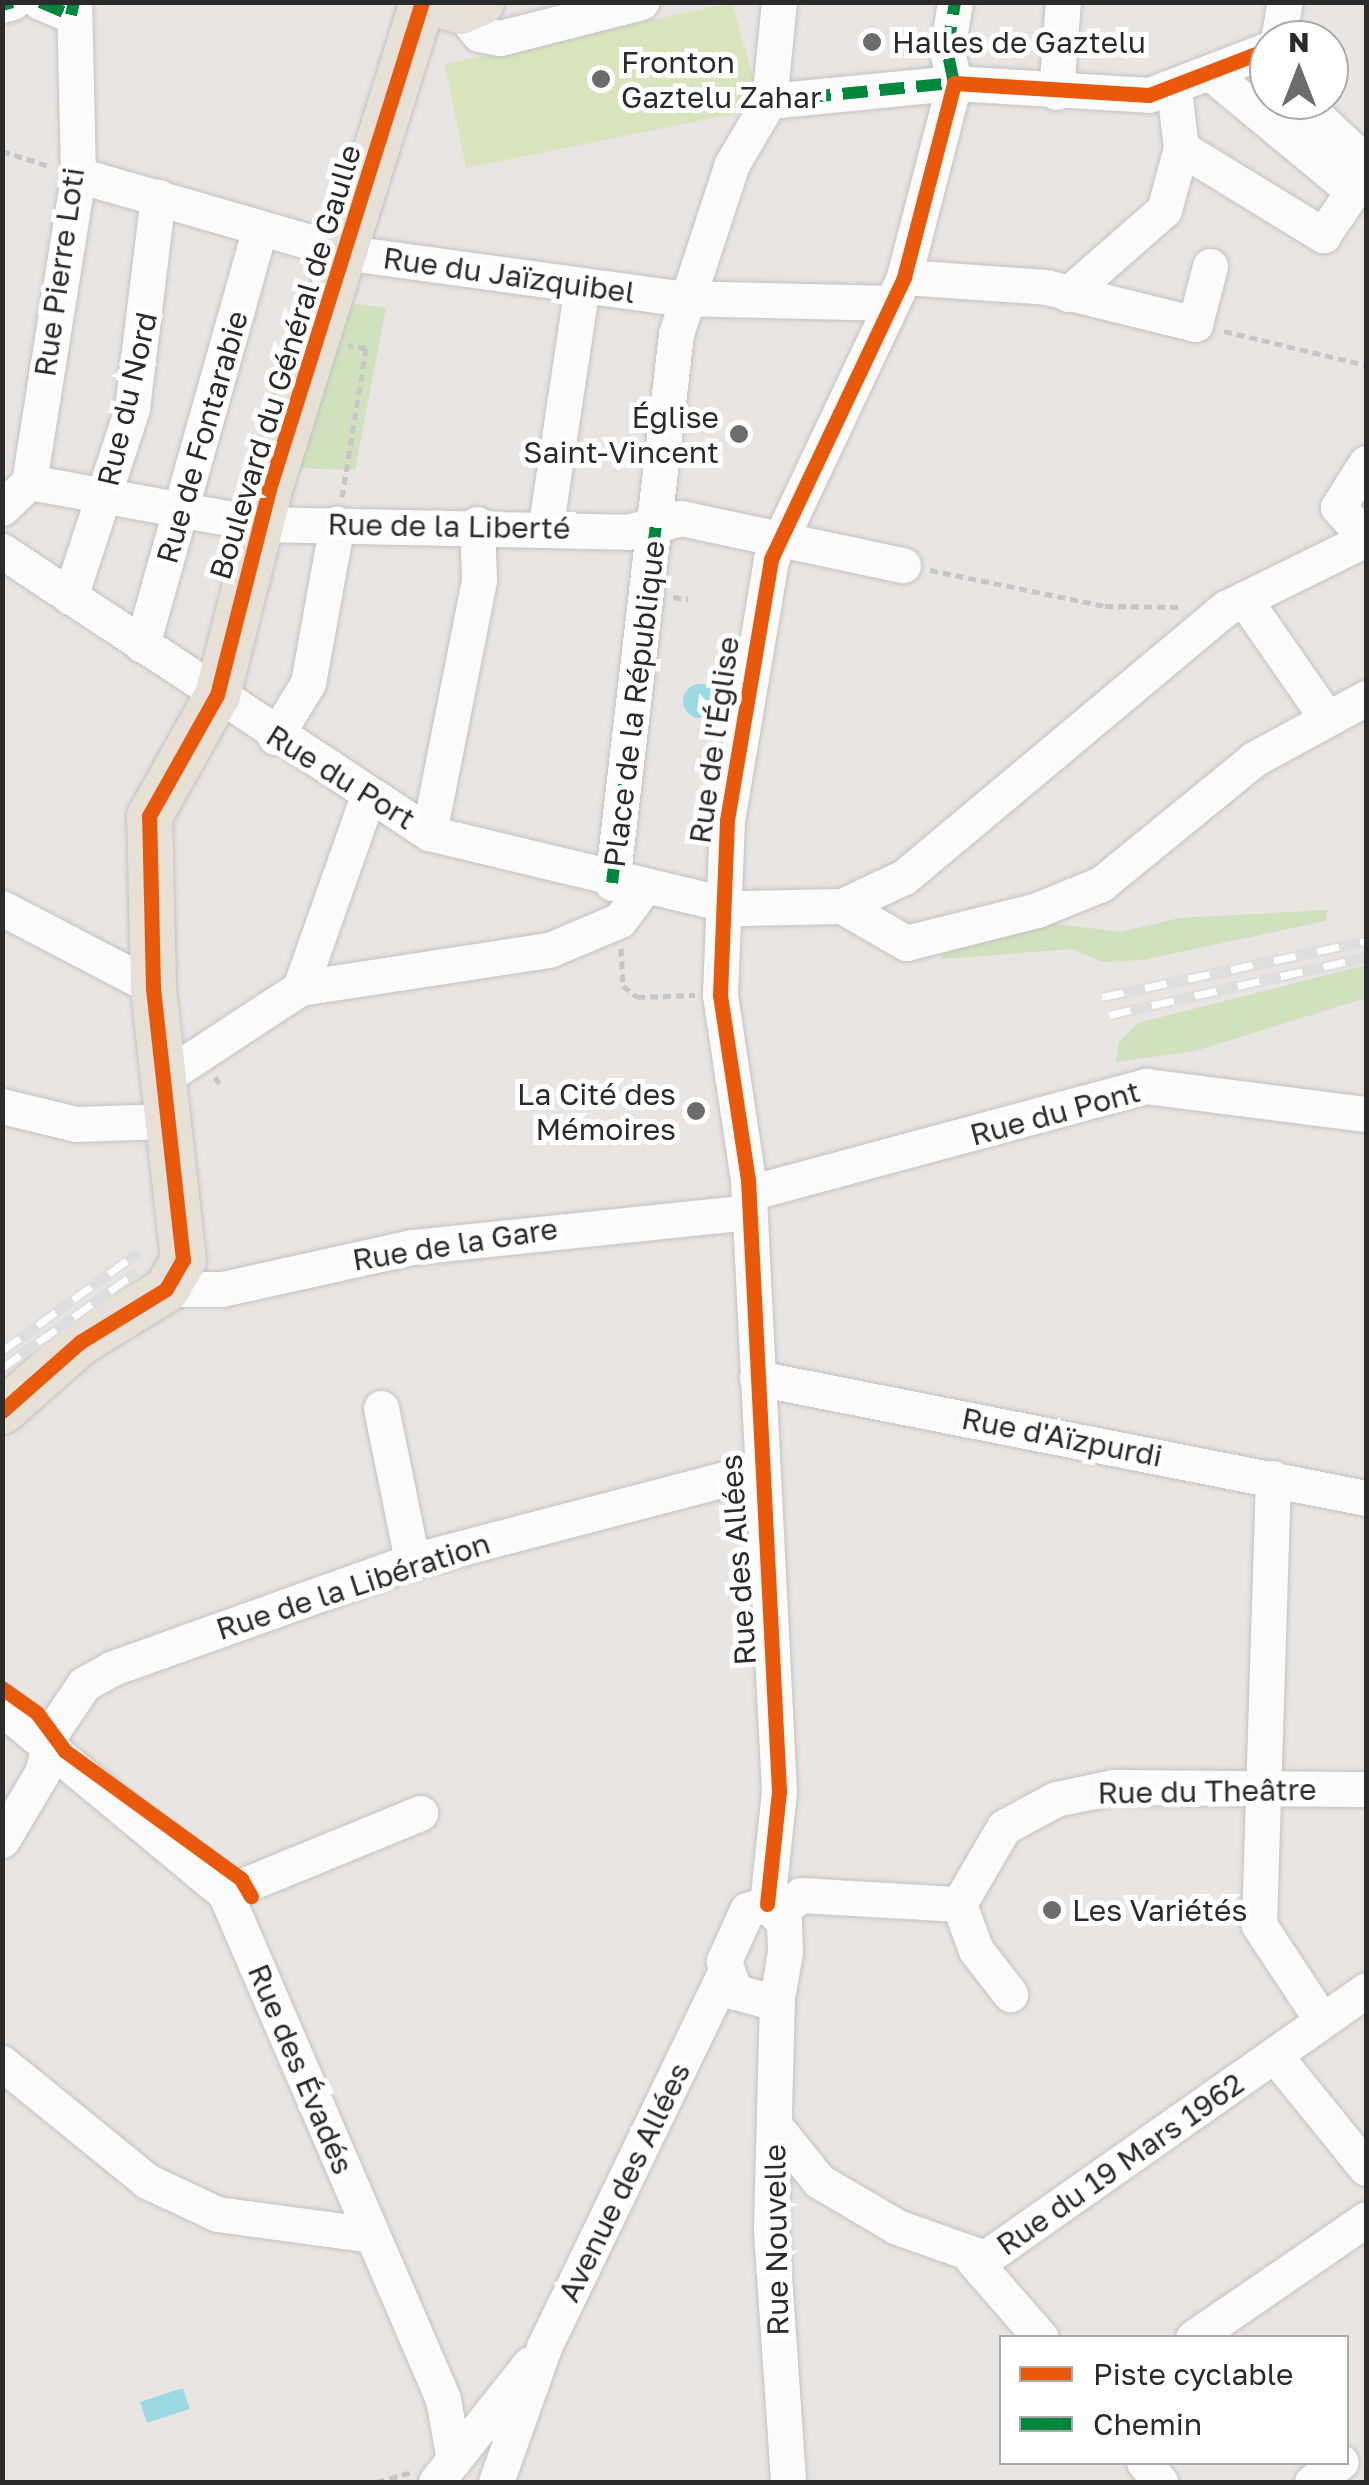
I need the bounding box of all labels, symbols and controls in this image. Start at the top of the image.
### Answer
north arrow [1249,20,1349,120]
place label: Halles de Gaztelu [892,24,1146,60]
text: N [1288,25,1310,58]
marker: Halles de Gaztelu [861,31,883,53]
place label: Fronton Gaztelu Zahar [621,44,822,114]
marker: Fronton Gaztelu Zahar [590,68,612,90]
street label: Boulevard du Général de Gaulle [202,140,368,584]
street label: Rue Pierre Loti [27,165,91,379]
street label: Rue du Jaïzquibel [381,240,637,310]
street label: Rue de Fontarabie [149,307,255,567]
street label: Rue du Nord [89,308,165,490]
place label: Église Saint-Vincent [523,399,719,470]
marker: Église Saint-Vincent [728,423,750,445]
street label: Rue de la Liberté [327,506,571,546]
street label: Place de la République [596,539,672,869]
street label: Rue de l'Église [682,634,746,846]
street label: Rue du Port [260,717,422,837]
street label: Rue du Pont [966,1073,1144,1153]
place label: La Cité des Mémoires [517,1076,676,1146]
marker: La Cité des Mémoires [685,1100,707,1122]
street label: Rue de la Gare [350,1210,560,1278]
street label: Rue d'Aïzpurdi [959,1400,1165,1474]
street label: Rue des Allées [713,1453,763,1667]
street label: Rue de la Libération [212,1525,494,1647]
street label: Rue du Theâtre [1097,1771,1317,1811]
place label: Les Variétés [1072,1892,1247,1928]
marker: Les Variétés [1041,1899,1063,1921]
street label: Rue des Évadés [241,1959,361,2179]
street label: Avenue des Allées [550,2056,698,2308]
street label: Rue du 19 Mars 1962 [990,2065,1250,2263]
street label: Rue Nouvelle [756,2144,796,2336]
legend [999,2335,1349,2465]
text: Piste cyclable [1093,2356,1294,2392]
text: Chemin [1093,2406,1202,2442]

